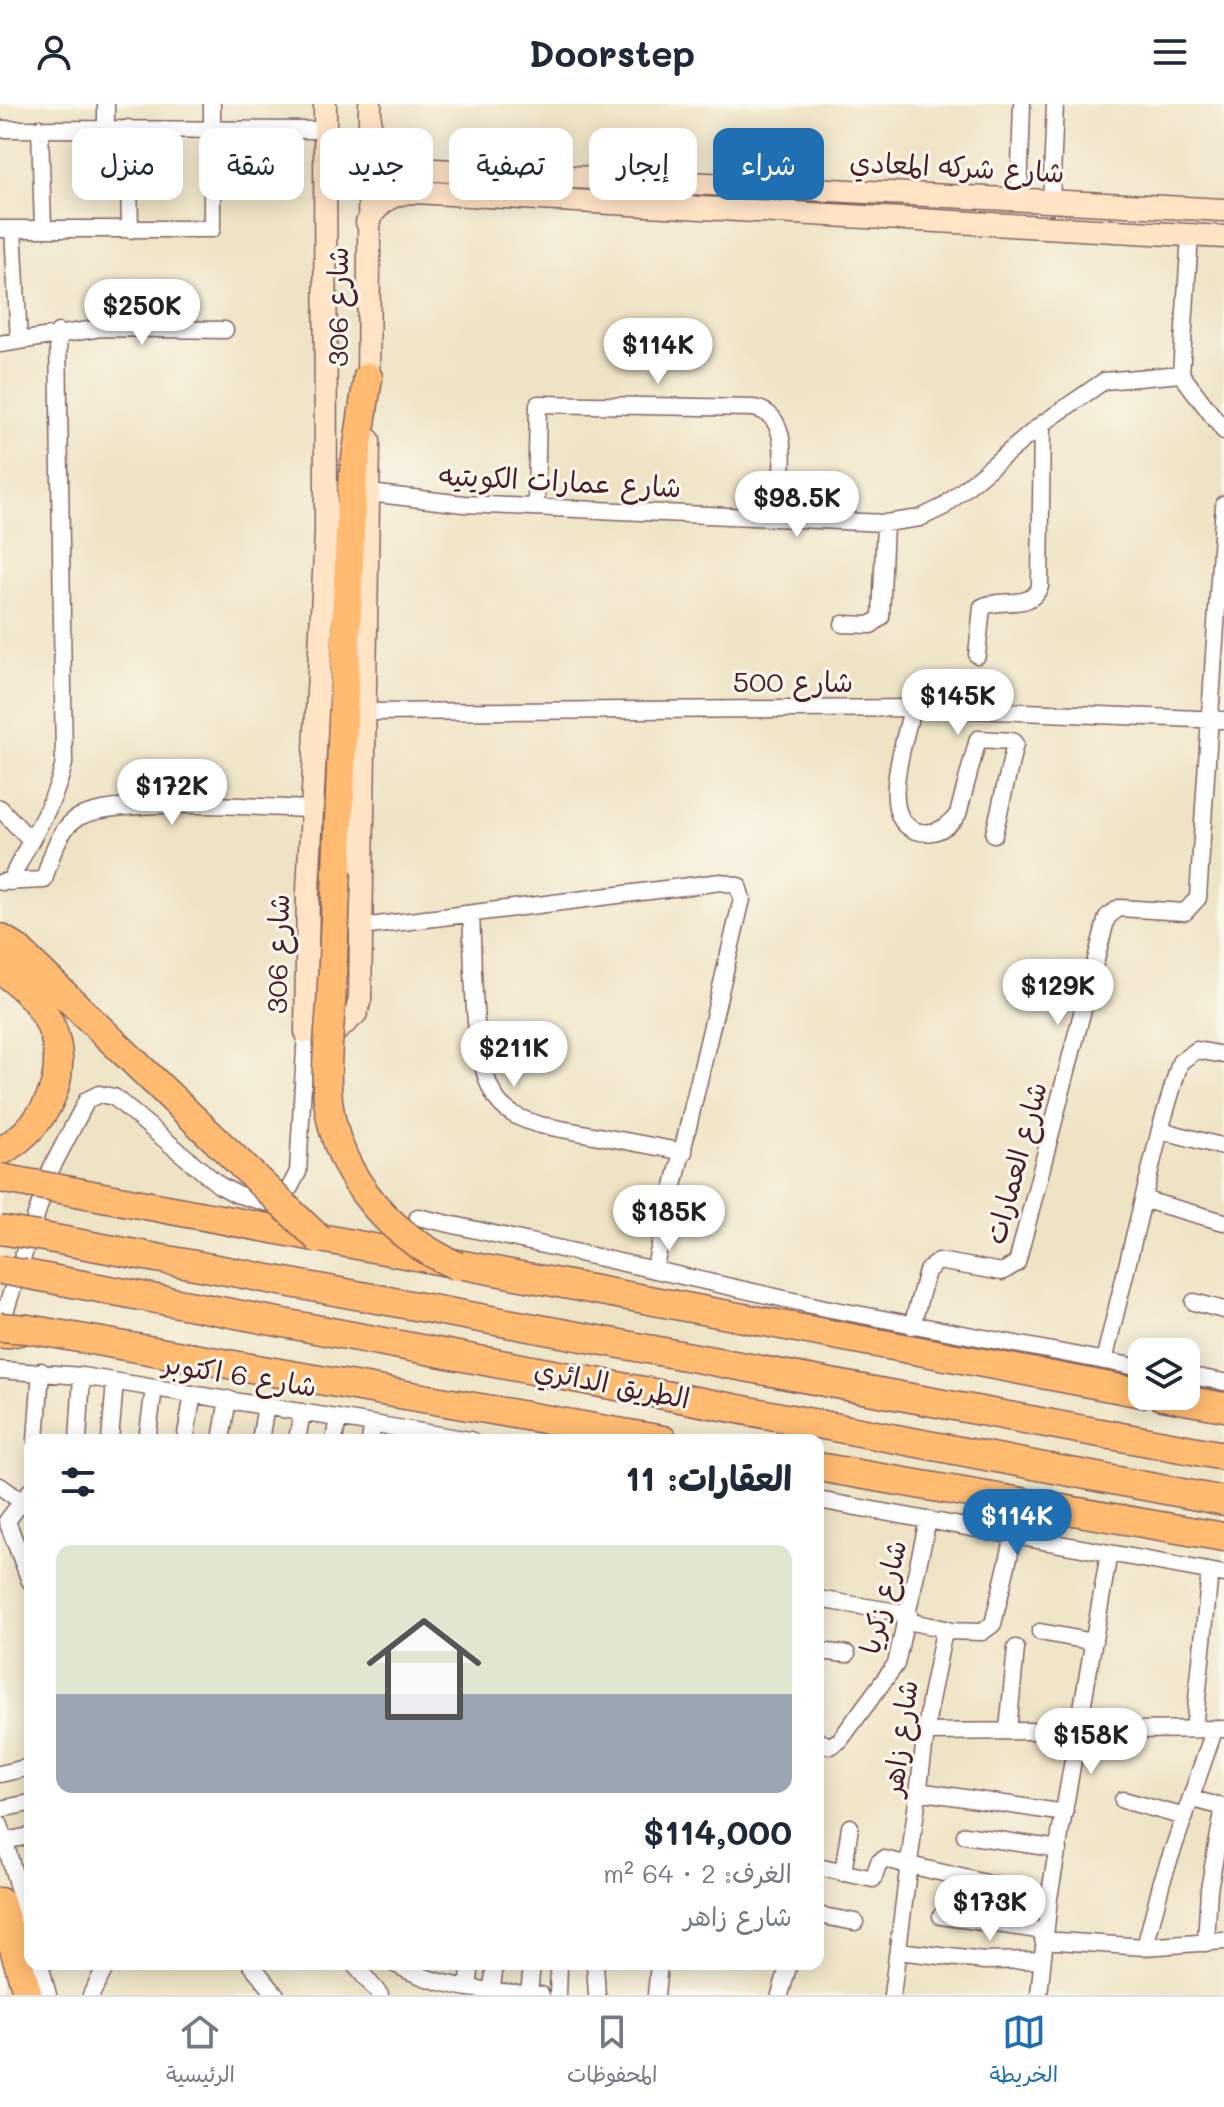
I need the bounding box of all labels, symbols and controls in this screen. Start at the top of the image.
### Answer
text: Doorstep [529,29,695,76]
icon: person [32,30,76,74]
icon: menu [1148,30,1192,74]
chip: منزل [72,128,183,200]
chip: شقة [199,128,304,200]
chip: جديد [320,128,433,200]
chip: تصفية [449,128,573,200]
chip: إيجار [589,128,697,200]
chip: شراء [713,128,824,200]
street label: شارع شركه المعادي [848,142,1065,194]
street label: شارع 306 [319,247,358,367]
pin: $250K [86,279,198,347]
text: $250K [102,288,182,322]
pin: $114K [602,318,714,386]
text: $114K [622,327,694,361]
street label: شارع عمارات الكويتيه [438,456,682,507]
pin: $98.5K [732,471,862,539]
text: $98.5K [753,480,841,514]
street label: شارع 500 [733,663,853,702]
pin: $145K [902,669,1014,737]
text: $145K [920,678,996,712]
pin: $172K [116,759,228,827]
text: $172K [135,768,209,802]
street label: شارع 306 [258,894,299,1014]
pin: $129K [1002,959,1114,1027]
text: $129K [1021,968,1095,1002]
pin: $211K [458,1021,570,1089]
text: $211K [479,1030,549,1064]
street label: شارع العمارات [976,1078,1057,1249]
pin: $185K [613,1185,725,1253]
text: $185K [631,1194,707,1228]
map controls [1128,1338,1200,1410]
button: layers [1128,1338,1200,1410]
street label: شارع 6 اكتوبر [158,1344,320,1407]
street label: الطريق الدائري [531,1350,693,1420]
text: العقارات: 11 [625,1455,792,1500]
icon: filters [56,1460,100,1504]
pin: $114K [961,1489,1073,1557]
text: $114K [981,1498,1053,1532]
street label: شارع زكريا [851,1536,916,1658]
icon: home [352,1597,496,1741]
street label: شارع زاهر [873,1678,928,1801]
pin: $158K [1035,1708,1147,1776]
text: $158K [1053,1717,1129,1751]
text: $114,000 [643,1809,792,1854]
text: الغرف: 2 · 64 m² [603,1856,792,1890]
pin: $173K [934,1875,1046,1943]
text: $173K [953,1884,1027,1918]
text: شارع زاهر [684,1899,792,1933]
tab: الرئيسية [166,2010,235,2094]
tab: المحفوظات [567,2010,658,2094]
tab: الخريطة [989,2010,1058,2094]

